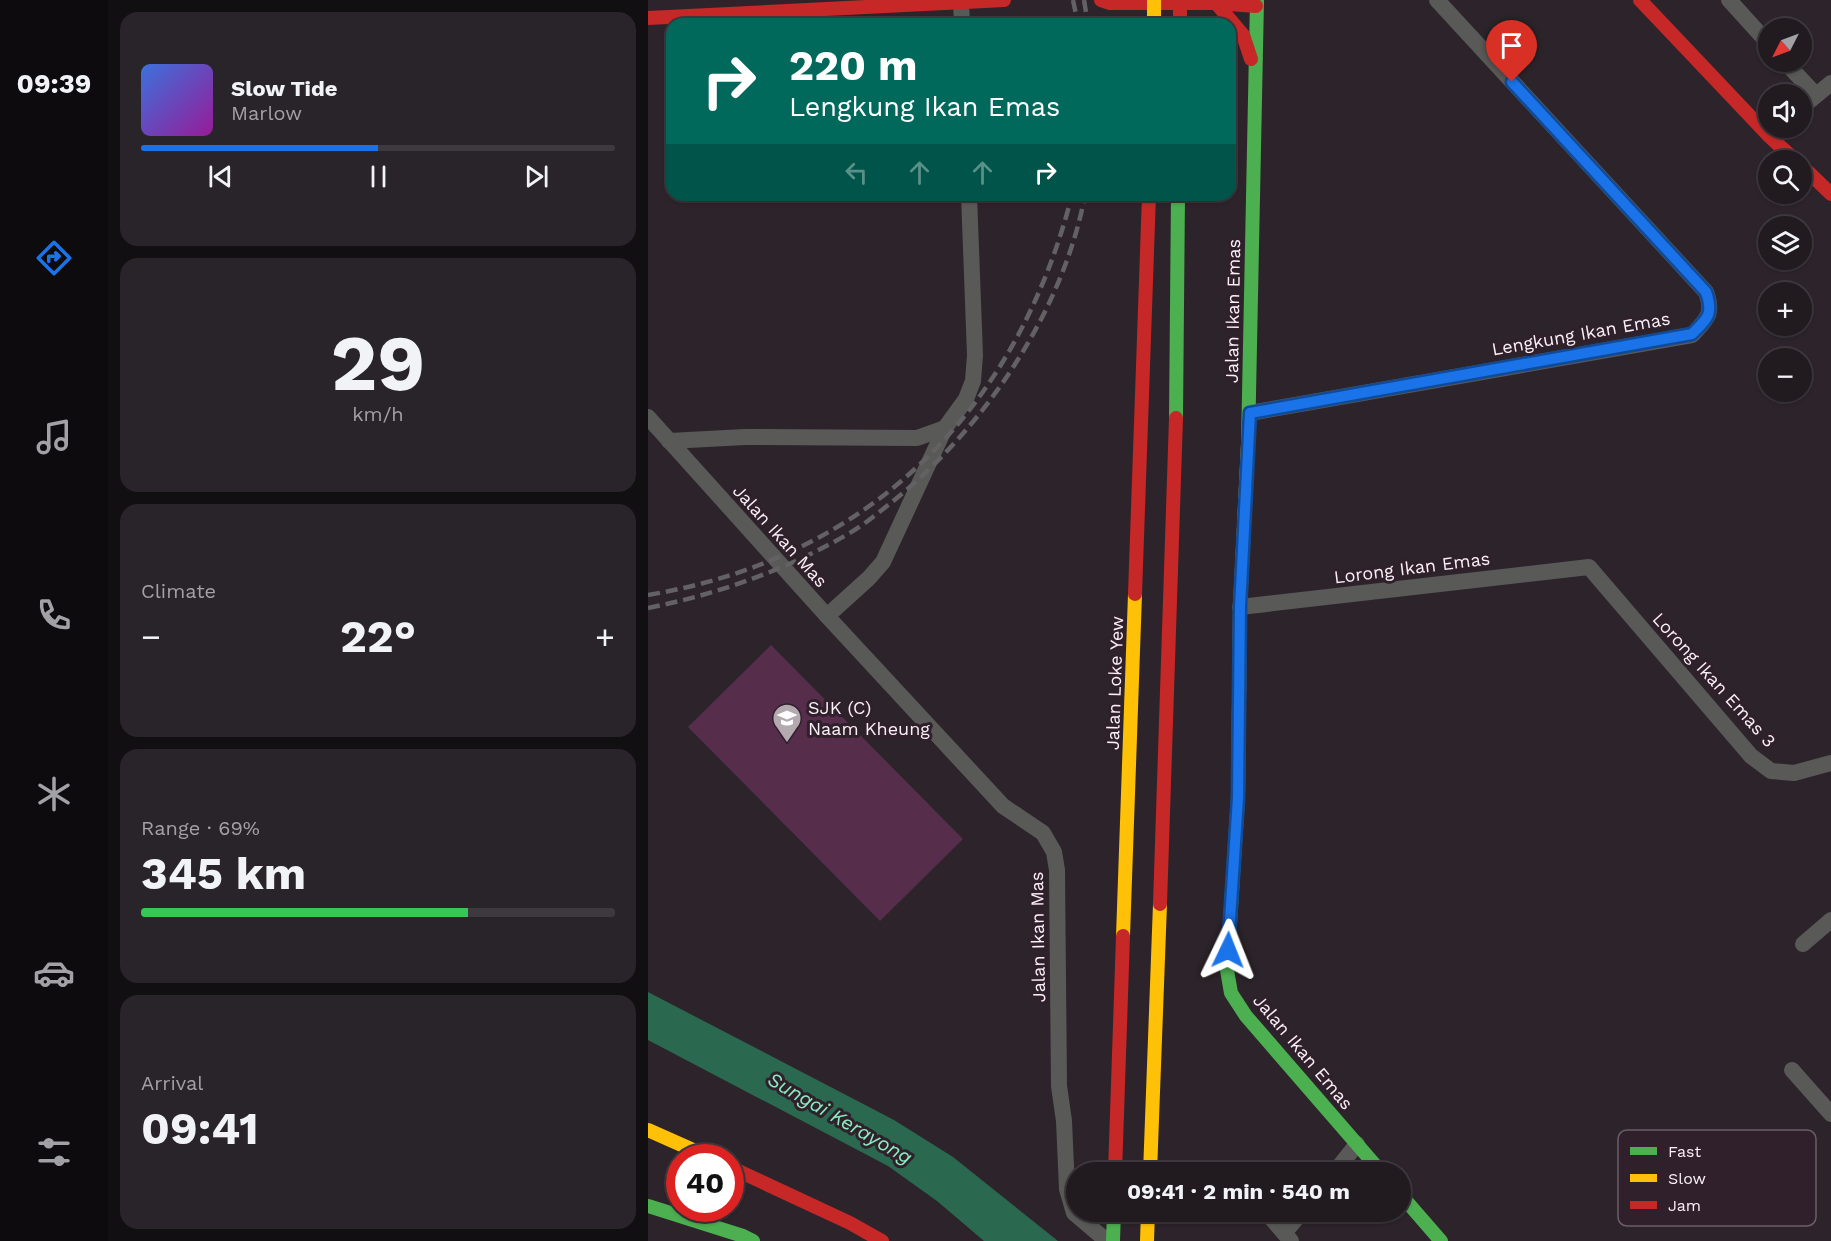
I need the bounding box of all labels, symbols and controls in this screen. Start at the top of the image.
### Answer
north arrow [1758,18,1812,72]
map controls [1758,18,1812,402]
pin [1486,20,1537,82]
icon: arrive [1495,29,1528,62]
text: 220 m [789,41,918,90]
icon: right [690,42,768,120]
text: 09:39 [17,68,91,100]
text: Slow Tide [231,76,338,101]
button: sound [1758,84,1812,138]
text: Lengkung Ikan Emas [789,91,1060,123]
text: Marlow [231,101,302,125]
button: search [1758,150,1812,204]
icon: left [840,156,873,189]
icon: ahead [903,156,936,189]
icon: ahead [966,156,999,189]
icon: right [1029,156,1062,189]
icon: previous [204,160,237,193]
icon: pause [362,160,395,193]
icon: next [520,160,553,193]
button: layers [1758,216,1812,270]
icon: directions [33,237,75,279]
street label: Jalan Ikan Emas [1221,239,1244,383]
button: + [1758,282,1812,336]
street label: Lengkung Ikan Emas [1490,307,1672,360]
text: 29 [331,317,425,409]
button: − [1758,348,1812,402]
text: km/h [352,402,404,426]
icon: music [33,416,75,458]
street label: Jalan Ikan Mas [729,480,832,591]
street label: Lorong Ikan Emas [1333,548,1491,587]
text: Climate [141,579,216,603]
icon: phone [33,594,75,636]
street label: Lorong Ikan Emas 3 [1648,608,1780,751]
text: 22° [340,610,416,663]
street label: Jalan Loke Yew [1102,616,1127,750]
text: − [141,617,161,656]
text: + [595,617,615,656]
place label: SJK (C) Naam Kheung [808,697,930,739]
school or university icon: SJK (C) Naam Kheung [771,702,803,744]
icon: climate [33,773,75,815]
text: Range · 69% [141,816,260,840]
text: 345 km [141,847,306,900]
street label: Jalan Ikan Mas [1026,871,1049,1003]
position arrow [1196,918,1260,982]
icon: car [33,952,75,994]
street label: Jalan Ikan Emas [1249,990,1358,1114]
water label: Sungai Kerayong [763,1067,917,1169]
text: Arrival [141,1071,203,1095]
text: 09:41 [141,1102,259,1155]
legend [1618,1130,1816,1226]
icon: filters [33,1131,75,1173]
text: Fast [1668,1142,1701,1161]
speed limit sign: 40 [666,1144,744,1222]
text: Slow [1668,1169,1706,1188]
text: 09:41 · 2 min · 540 m [1127,1179,1350,1204]
text: Jam [1668,1196,1701,1215]

